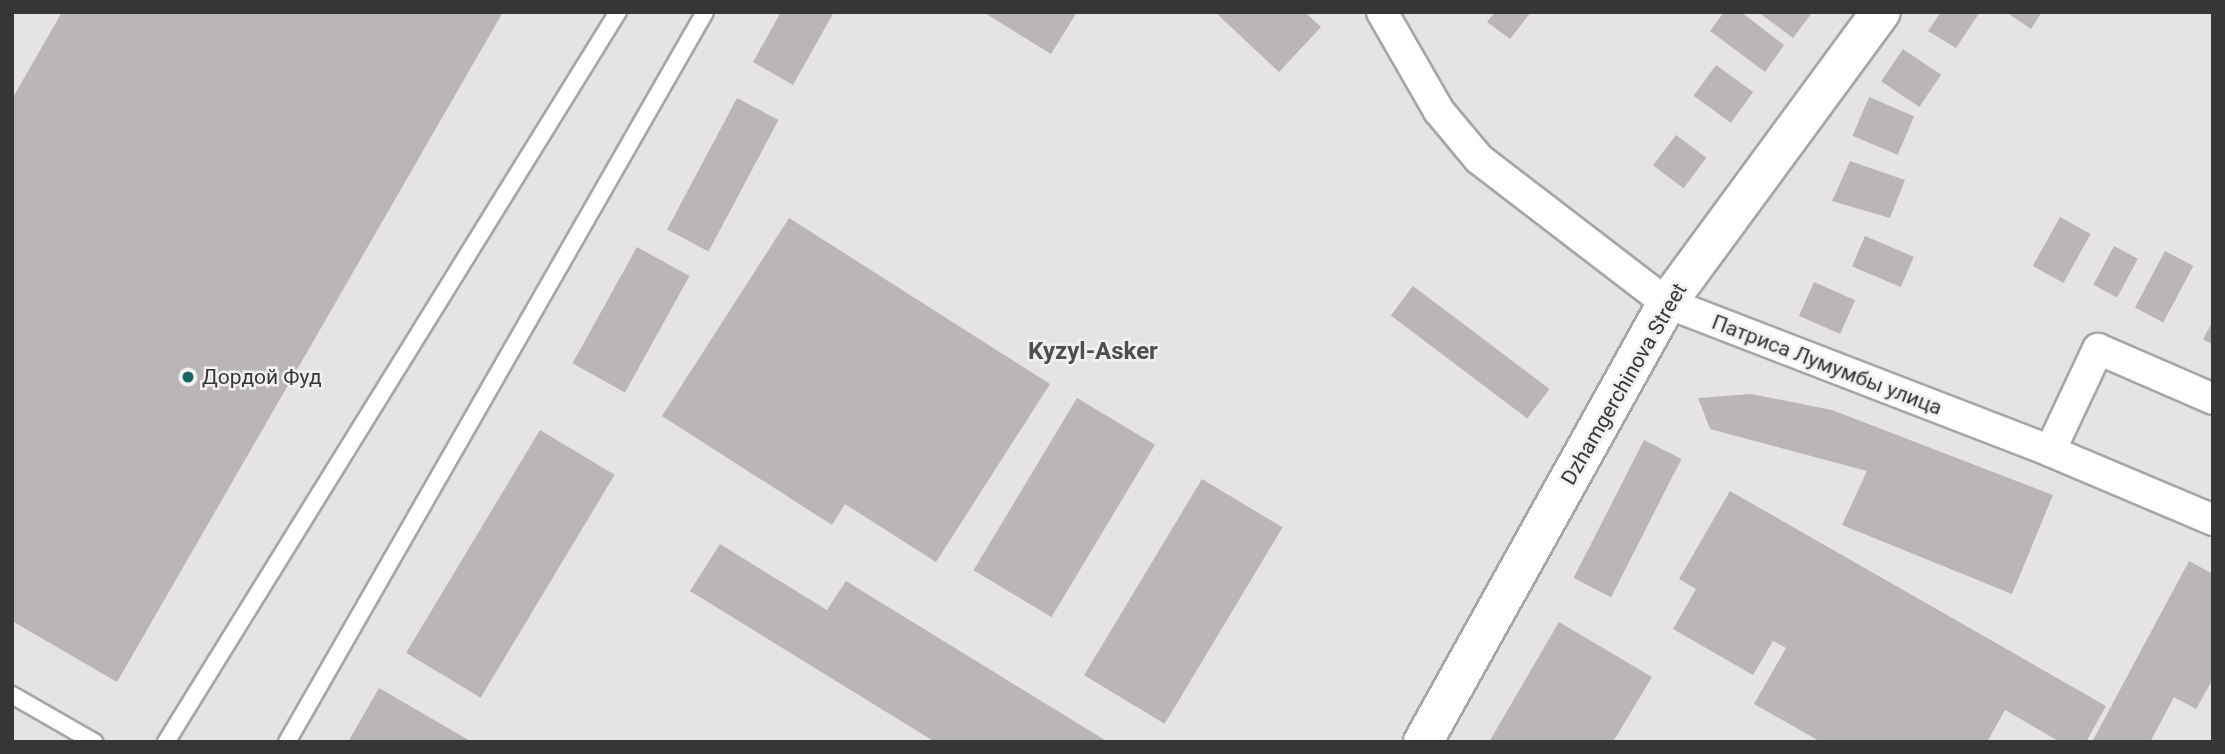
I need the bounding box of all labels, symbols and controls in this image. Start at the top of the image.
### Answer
street label: Dzhamgerchinova Street [1556,279,1692,489]
street label: Патриса Лумумбы улица [1708,309,1946,421]
district label: Kyzyl-Asker [1028,338,1158,366]
place label: Дордой Фуд [202,364,322,390]
marker: Дордой Фуд [180,369,196,385]

